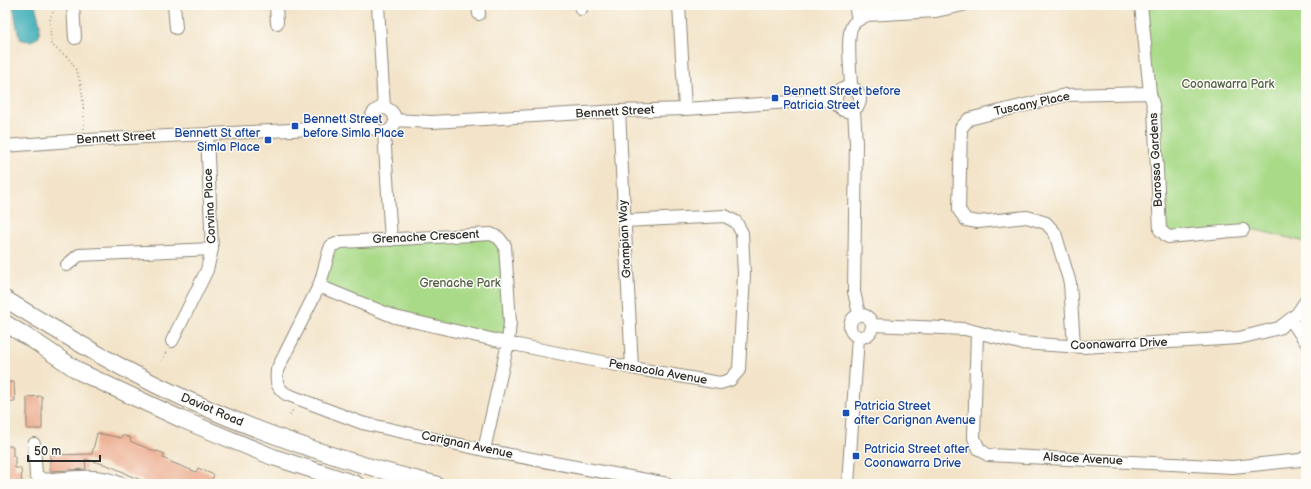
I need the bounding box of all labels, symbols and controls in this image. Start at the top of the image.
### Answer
park label: Coonawarra Park [1181,77,1275,92]
place label: Bennett Street before Patricia Street [783,84,901,113]
street label: Tuscany Place [993,89,1071,119]
marker: Bennett Street before Patricia Street [770,93,780,103]
street label: Bennett Street [575,102,655,122]
place label: Bennett Street before Simla Place [303,112,404,141]
street label: Barossa Gardens [1146,112,1166,208]
marker: Bennett Street before Simla Place [290,121,300,131]
place label: Bennett St after Simla Place [174,126,261,155]
street label: Bennett Street [76,128,156,148]
marker: Bennett St after Simla Place [263,135,273,145]
street label: Corvina Place [201,168,219,244]
street label: Grampian Way [615,199,635,279]
street label: Grenache Crescent [372,227,480,247]
park label: Grenache Park [419,276,501,291]
street label: Coonawarra Drive [1070,335,1168,353]
street label: Pensacola Avenue [608,356,708,388]
street label: Daviot Road [178,390,246,430]
place label: Patricia Street after Carignan Avenue [854,399,976,428]
marker: Patricia Street after Carignan Avenue [841,408,851,418]
street label: Carignan Avenue [420,428,514,462]
scale bar [28,437,100,463]
place label: Patricia Street after Coonawarra Drive [864,442,970,471]
text: 50 m [34,444,61,459]
street label: Alsace Avenue [1043,449,1123,469]
marker: Patricia Street after Coonawarra Drive [851,451,861,461]

